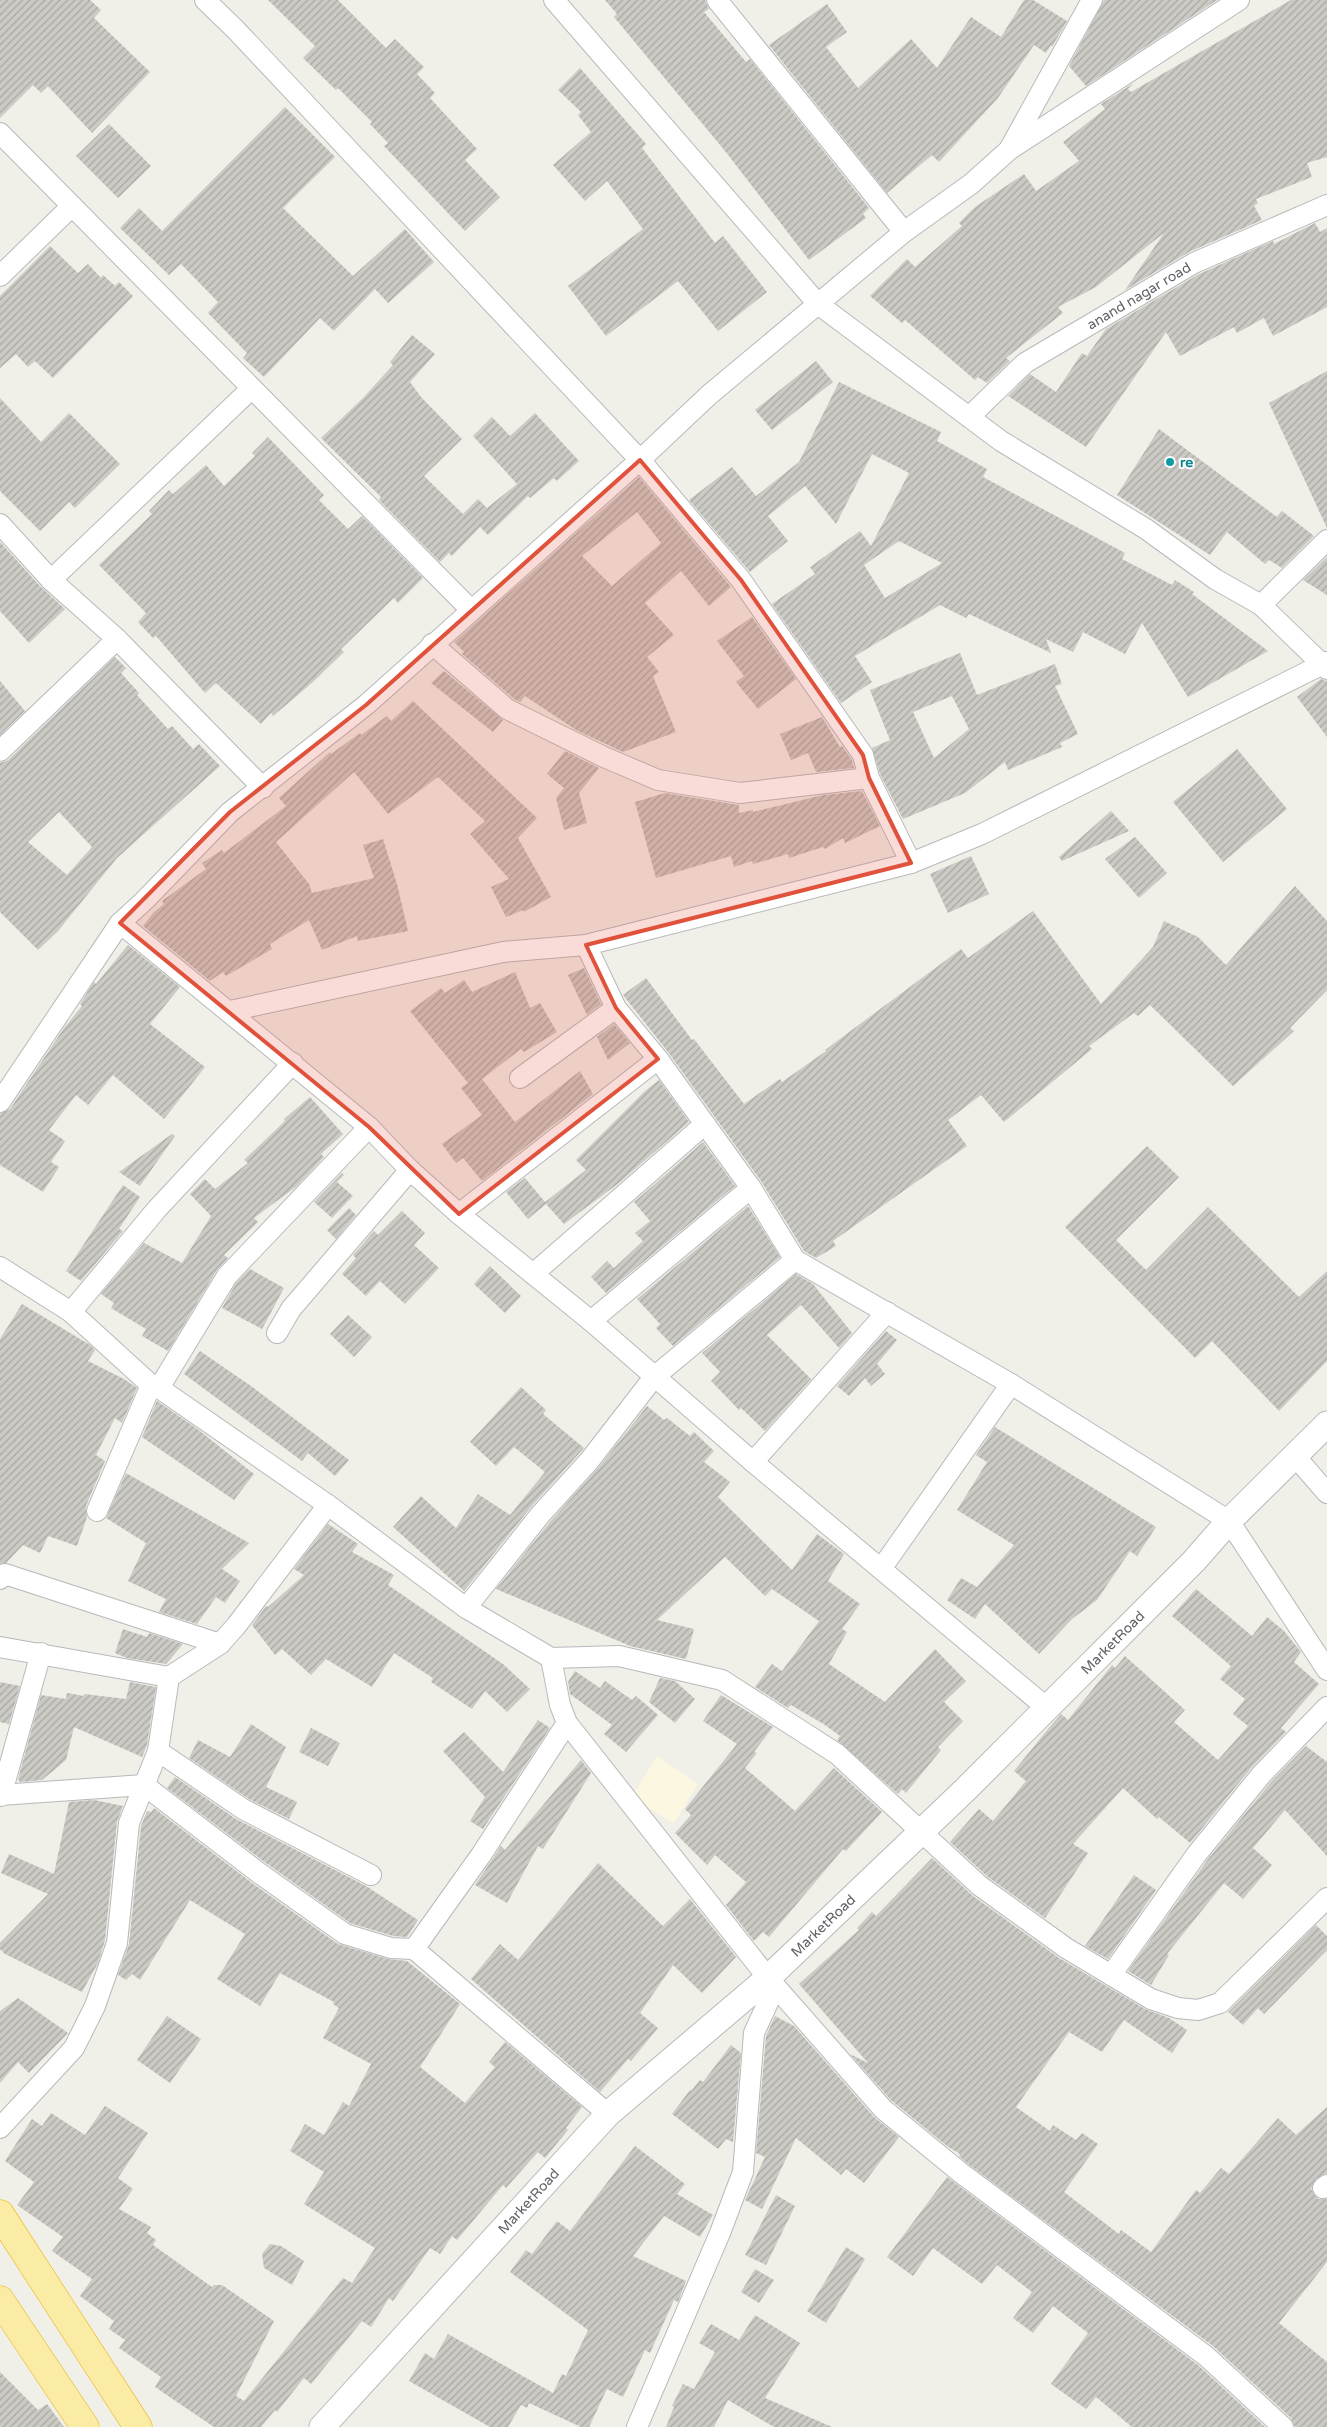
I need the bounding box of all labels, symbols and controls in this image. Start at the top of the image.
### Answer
street label: anand nagar road [1084,259,1194,333]
place label: re [1180,454,1193,471]
marker: re [1164,456,1176,468]
street label: MarketRoad [1078,1607,1148,1678]
street label: MarketRoad [788,1891,859,1961]
street label: MarketRoad [495,2165,563,2238]

